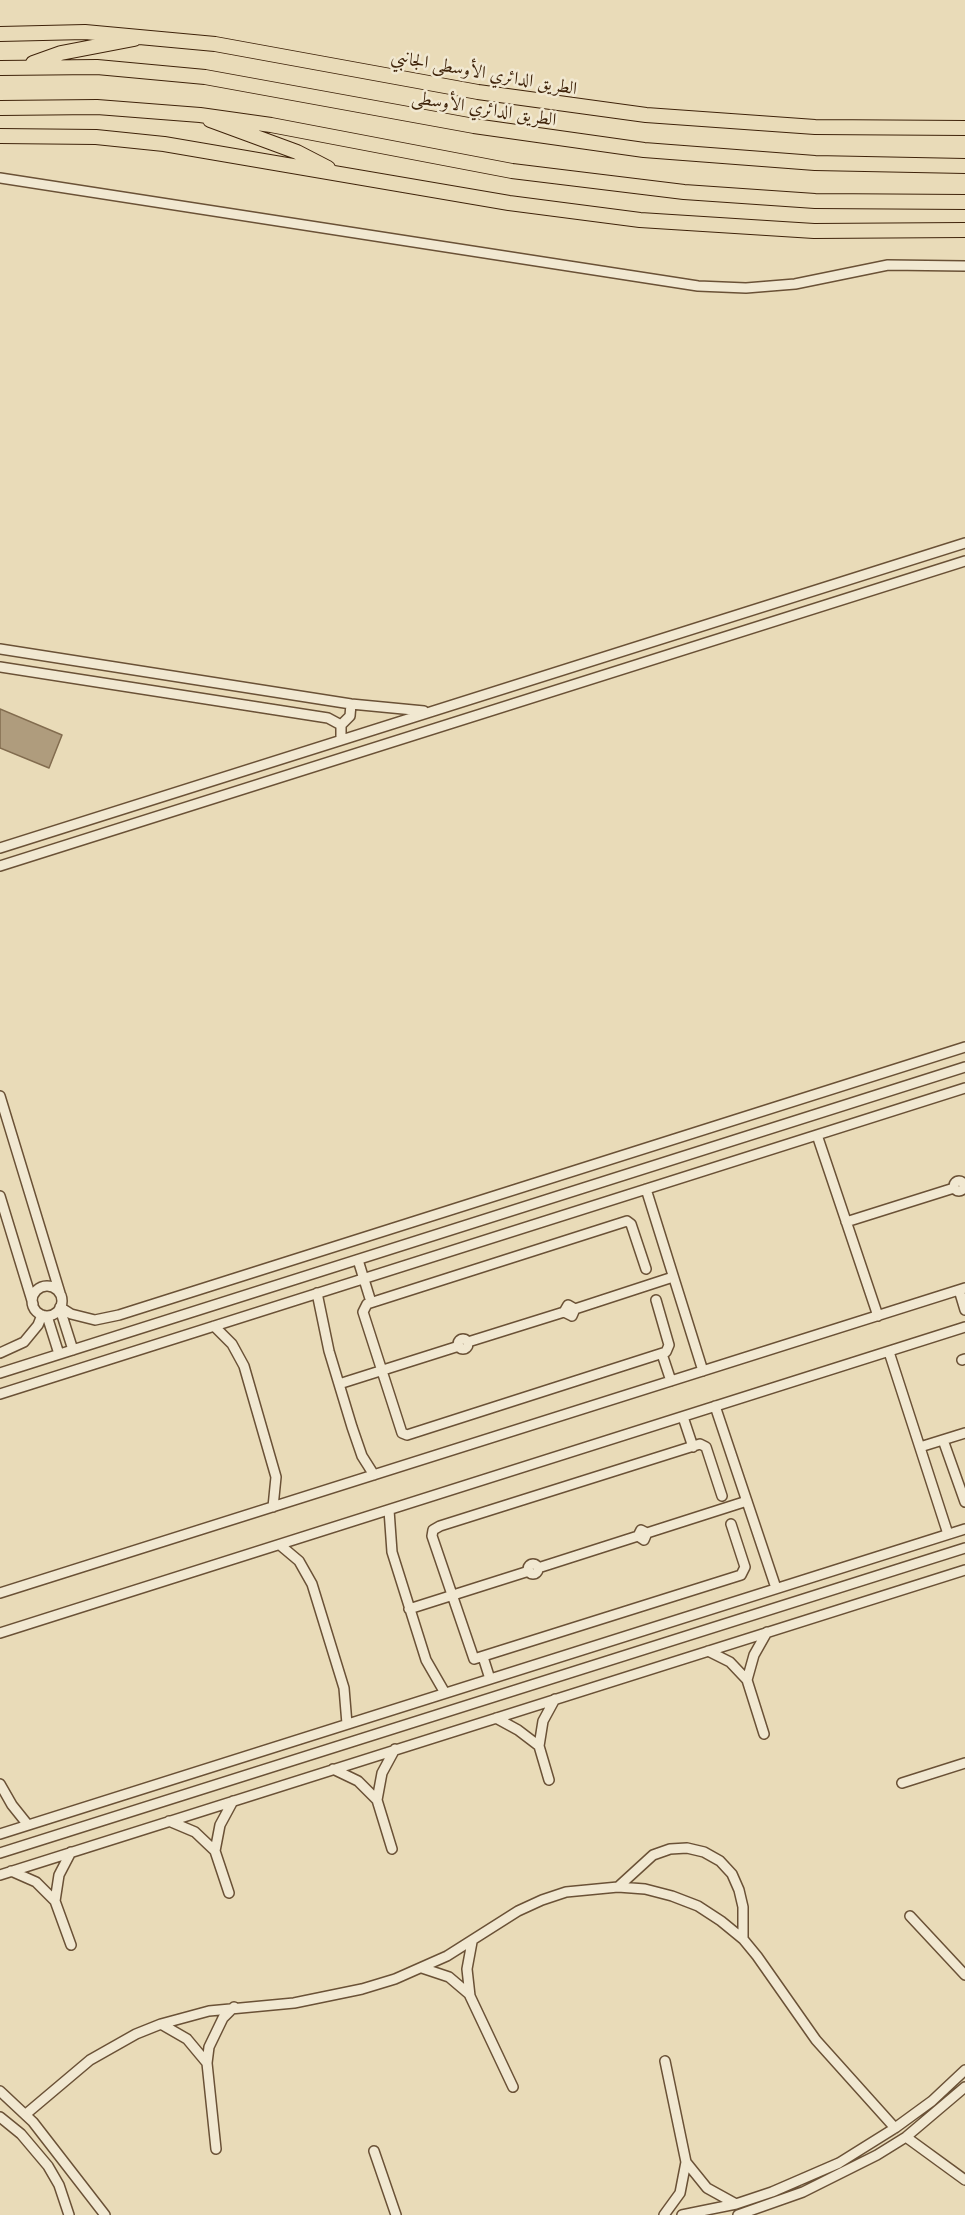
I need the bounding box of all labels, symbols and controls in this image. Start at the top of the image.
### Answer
street label: الطريق الدائري الأوسطى الجانبي [389,46,579,100]
street label: الطريق الدائري الأوسطى [410,87,558,131]

